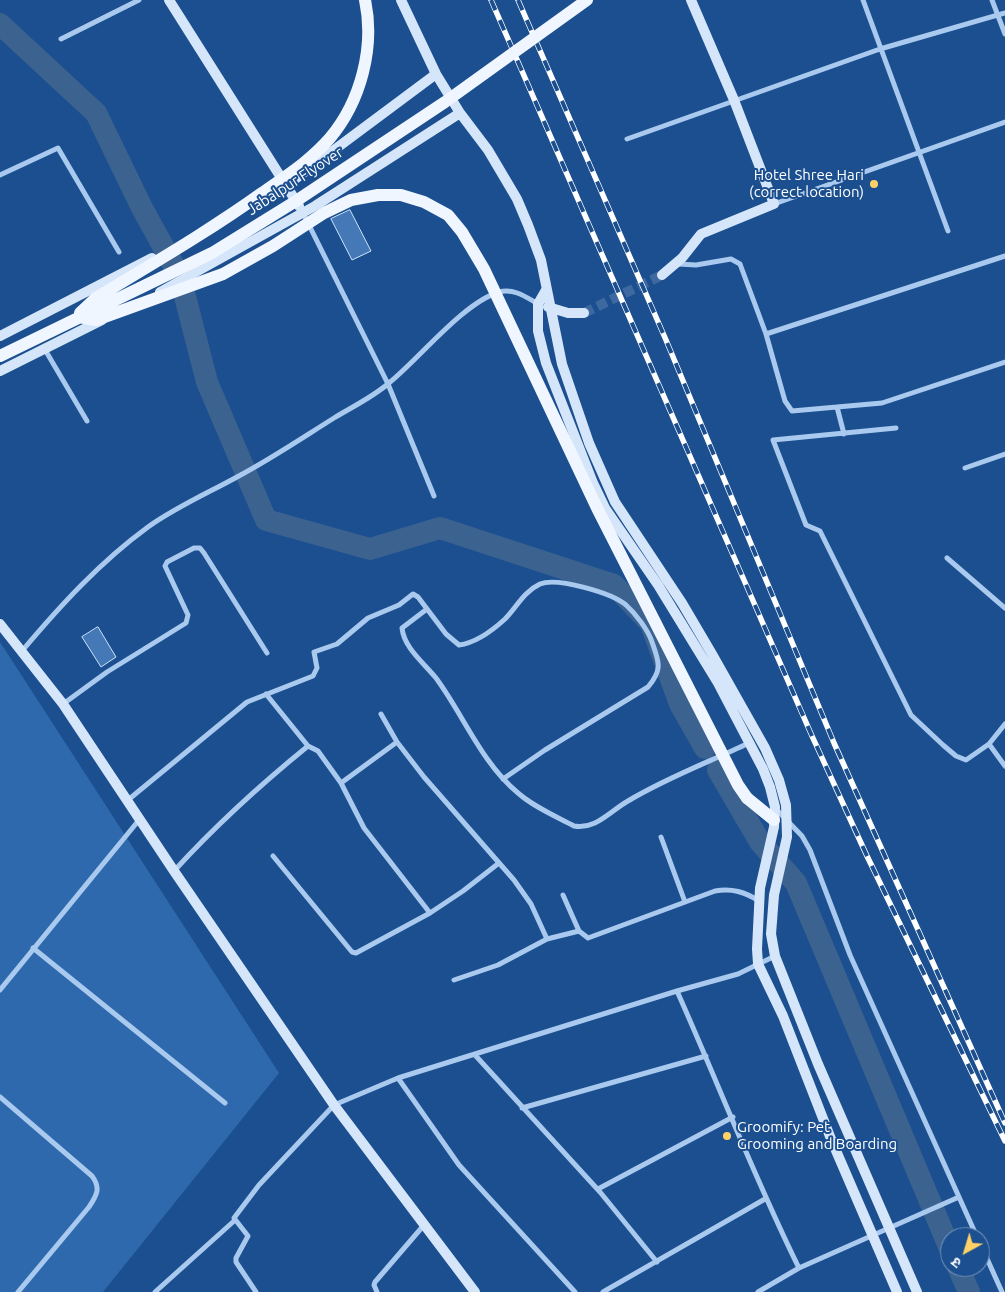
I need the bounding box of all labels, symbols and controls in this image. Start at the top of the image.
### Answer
street label: Jabalpur Flyover [244,143,346,219]
place label: Hotel Shree Hari (correct location) [749,166,864,201]
marker: Hotel Shree Hari (correct location) [868,178,880,190]
place label: Groomify: Pet Grooming and Boarding [737,1118,897,1153]
marker: Groomify: Pet Grooming and Boarding [721,1130,733,1142]
north arrow [940,1227,990,1277]
text: उ [948,1254,964,1272]

